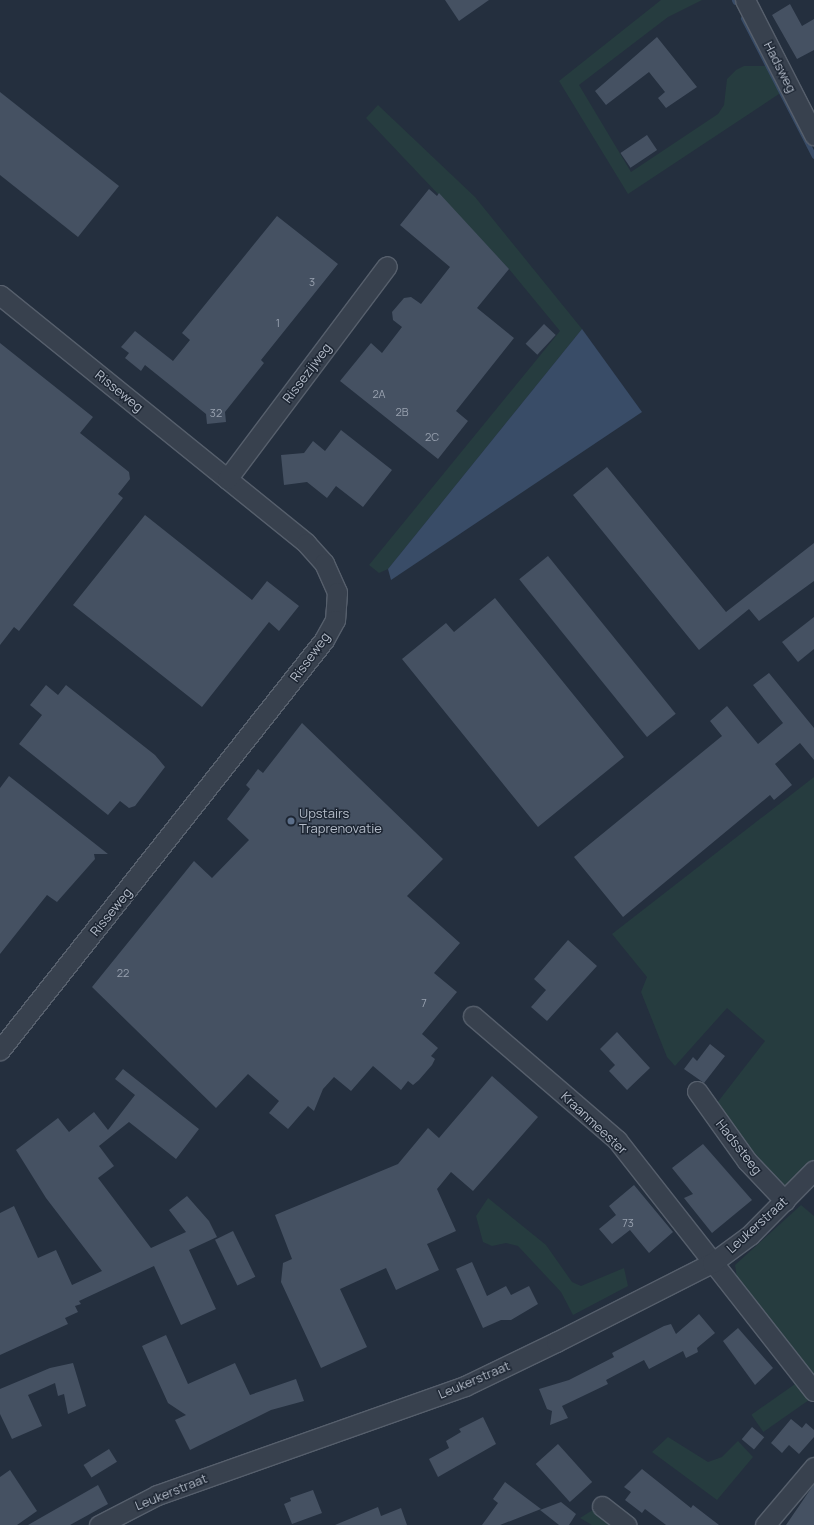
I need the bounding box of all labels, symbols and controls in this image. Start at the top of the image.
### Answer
street label: Hadsweg [760,39,800,95]
house number: 3 [309,275,315,289]
house number: 1 [276,316,280,330]
street label: Rissezijweg [280,340,334,406]
street label: Risseweg [92,367,146,415]
house number: 2A [372,387,386,401]
house number: 2B [395,405,409,419]
house number: 32 [210,406,222,420]
house number: 2C [425,430,439,444]
street label: Risseweg [287,629,333,685]
place label: Upstairs Traprenovatie [299,806,382,837]
marker: Upstairs Traprenovatie [286,816,296,826]
street label: Risseweg [87,885,135,939]
house number: 22 [117,966,129,980]
house number: 7 [421,996,427,1010]
street label: Kraanmeester [558,1088,630,1158]
street label: Hadssteeg [713,1116,765,1178]
street label: Leukerstraat [723,1194,791,1256]
house number: 73 [622,1216,634,1230]
street label: Leukerstraat [436,1358,512,1402]
street label: Leukerstraat [133,1470,209,1514]

